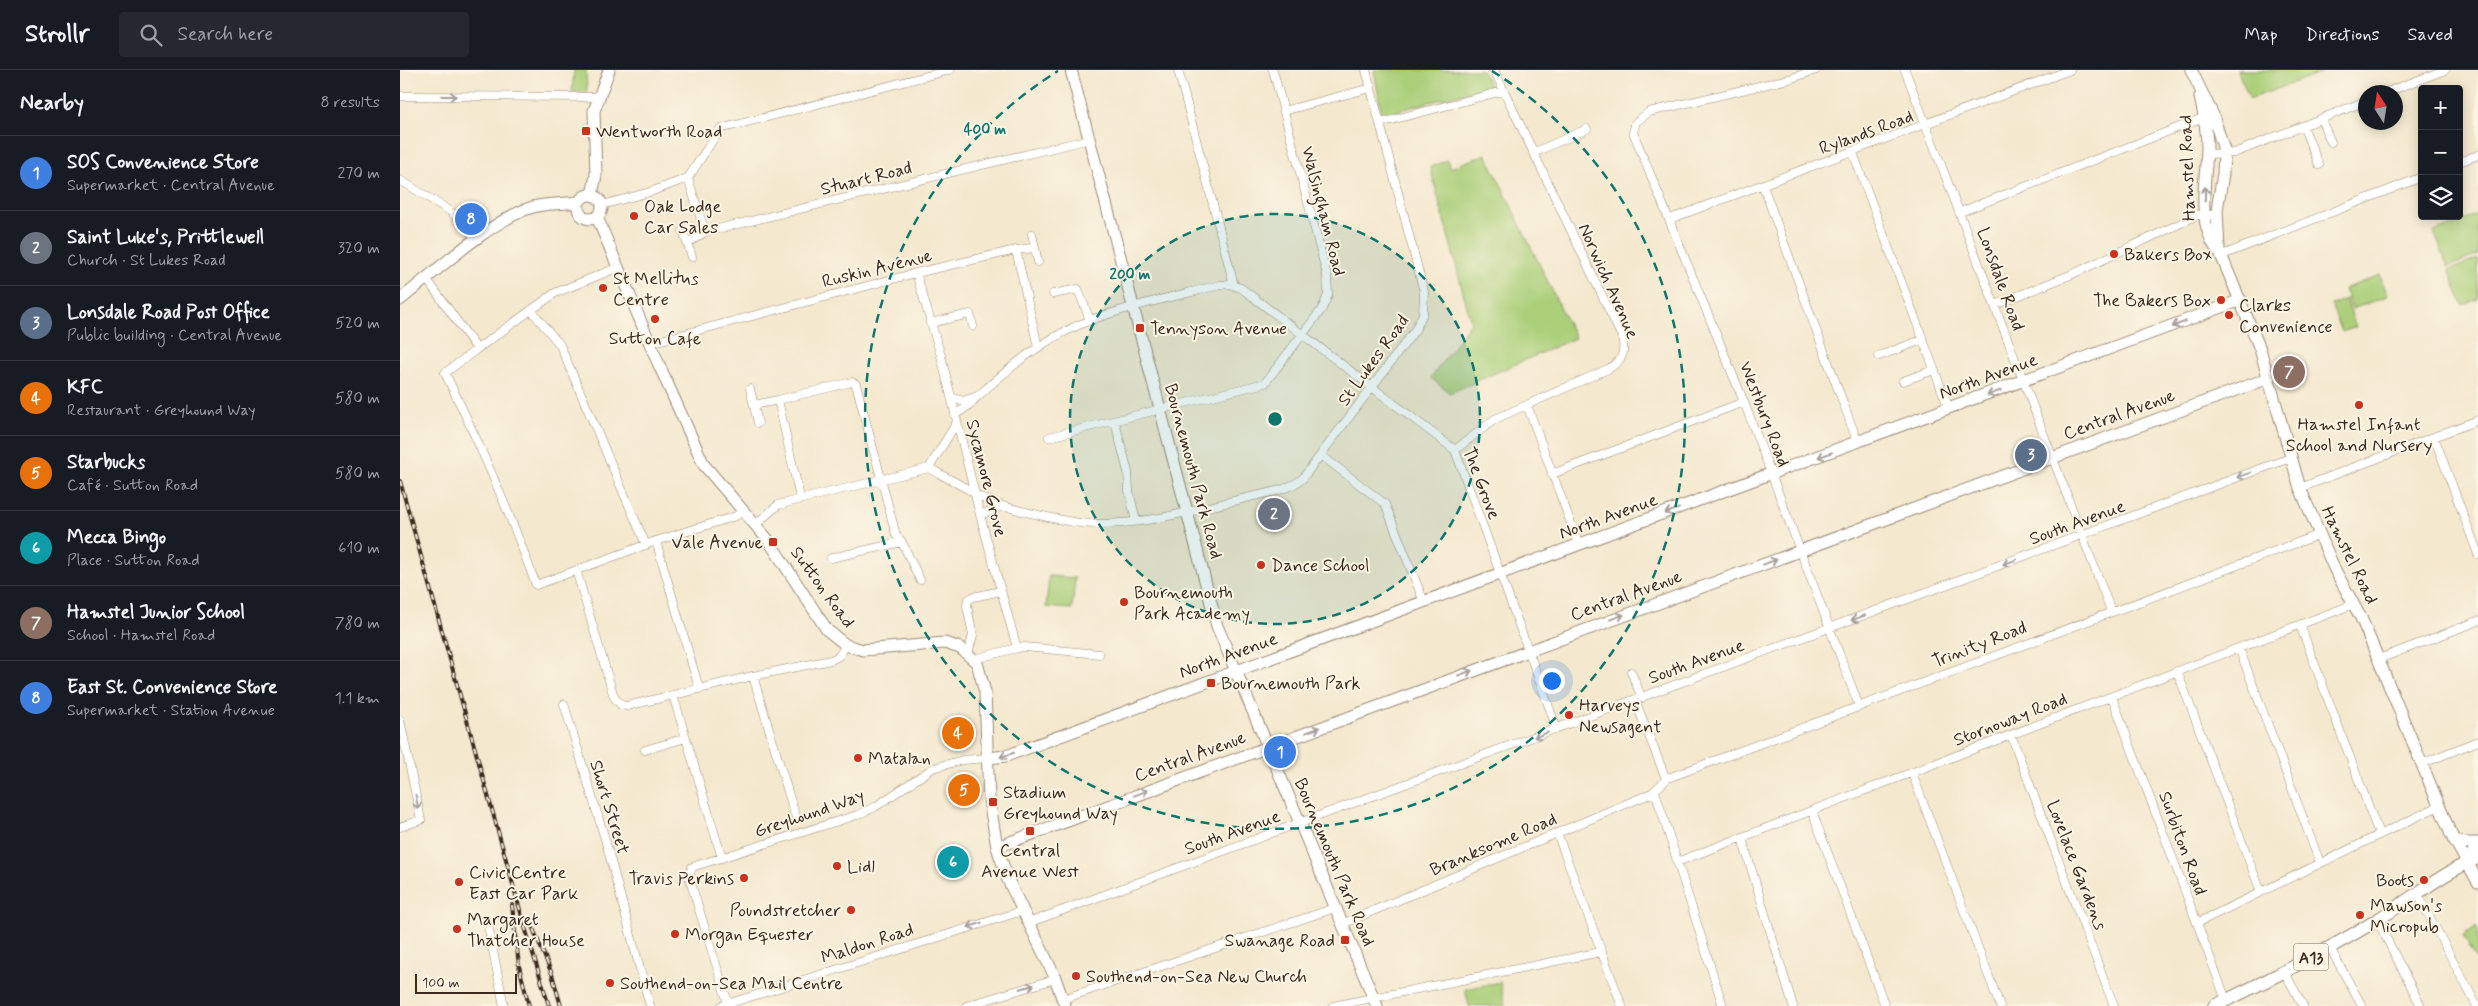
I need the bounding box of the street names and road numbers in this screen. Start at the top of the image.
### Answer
street label: Rylands Road [1816,105,1917,161]
street label: Hamstel Road [2174,114,2202,222]
street label: Walsingham Road [1293,144,1351,279]
street label: Stuart Road [818,156,914,202]
street label: Norwich Avenue [1572,220,1644,343]
street label: Lonsdale Road [1970,225,2030,334]
street label: Ruskin Avenue [820,244,935,294]
street label: St Lukes Road [1332,310,1415,411]
street label: North Avenue [1936,348,2041,406]
street label: Westbury Road [1733,358,1795,471]
street label: Bournemouth Park Road [1158,381,1228,562]
street label: Central Avenue [2060,384,2178,446]
street label: Sycamore Grove [960,417,1012,540]
street label: The Grove [1456,444,1506,523]
street label: North Avenue [1556,488,1661,546]
street label: South Avenue [2026,494,2129,551]
street label: Hamstel Road [2315,502,2383,609]
street label: Sutton Road [784,542,860,633]
street label: Central Avenue [1567,565,1685,627]
street label: Trinity Road [1929,616,2030,674]
street label: North Avenue [1176,627,1281,685]
street label: South Avenue [1645,633,1748,690]
street label: Stornoway Road [1950,687,2071,753]
street label: Central Avenue [1131,726,1249,788]
street label: Short Street [583,757,635,857]
street label: Bournemouth Park Road [1288,775,1380,950]
street label: Greyhound Way [751,784,867,844]
street label: Surbiton Road [2152,788,2212,899]
street label: Lovelace Gardens [2040,797,2112,934]
street label: South Avenue [1181,804,1284,861]
street label: Branksome Road [1426,807,1560,882]
street label: Maldon Road [818,918,917,970]
road number: A13 [2294,944,2328,970]

